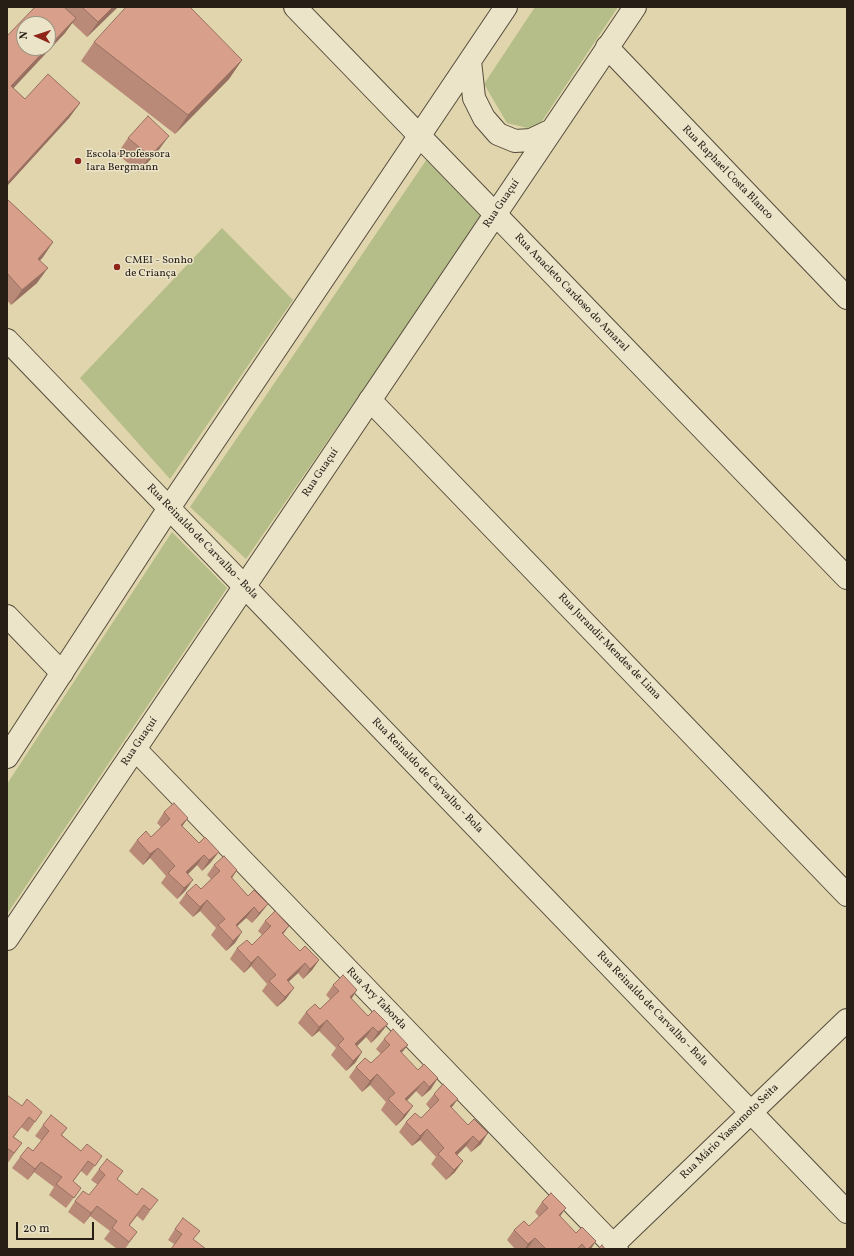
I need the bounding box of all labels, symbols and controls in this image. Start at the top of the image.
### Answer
north arrow [16,16,56,56]
text: N [17,31,32,40]
street label: Rua Raphael Costa Blanco [679,123,775,223]
place label: Escola Professora Iara Bergmann [86,148,170,174]
marker: Escola Professora Iara Bergmann [73,156,83,166]
street label: Rua Guaçuí [481,177,523,231]
street label: Rua Anacleto Cardoso do Amaral [511,231,631,355]
place label: CMEI - Sonho de Criança [125,254,193,280]
marker: CMEI - Sonho de Criança [112,262,122,272]
street label: Rua Guaçuí [300,446,342,500]
street label: Rua Reinaldo de Carvalho - Bola [143,482,261,602]
street label: Rua Jurandir Mendes de Lima [555,591,663,703]
street label: Rua Guaçuí [119,715,161,769]
street label: Rua Reinaldo de Carvalho - Bola [368,716,486,836]
street label: Rua Reinaldo de Carvalho - Bola [593,949,711,1069]
street label: Rua Ary Taborda [343,965,409,1033]
street label: Rua Mário Yassumoto Seita [678,1081,782,1183]
scale bar [18,1214,96,1240]
text: 20 m [23,1221,50,1237]

